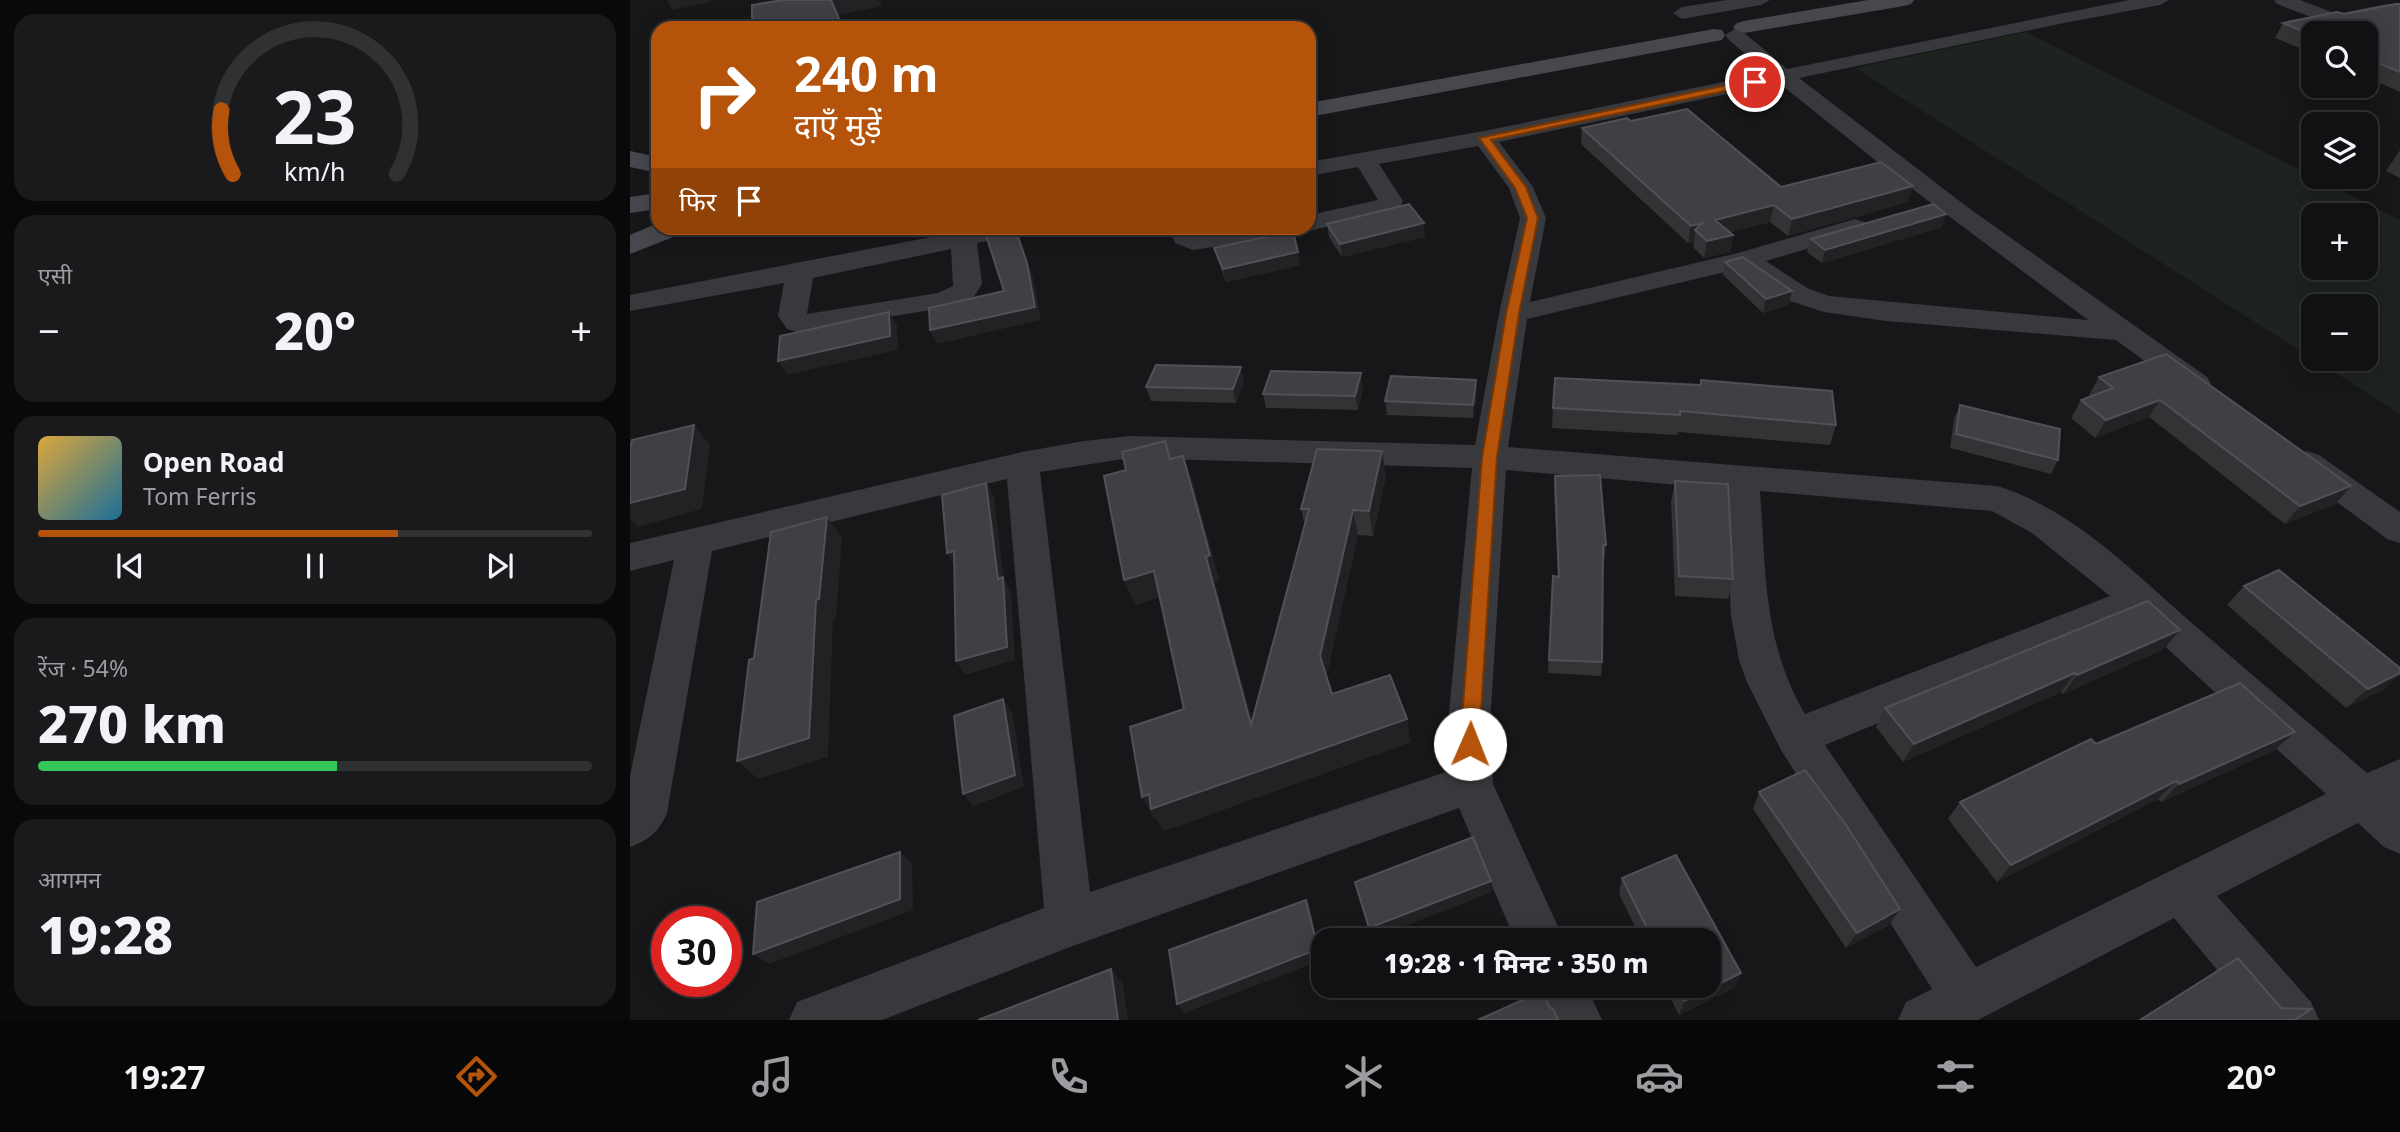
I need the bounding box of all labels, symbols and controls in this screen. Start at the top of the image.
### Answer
map controls [2301,21,2378,371]
button: search [2301,21,2378,98]
text: 240 m [794,40,939,106]
icon: right [679,49,770,140]
pin [1725,52,1785,112]
icon: arrive [1736,63,1774,101]
text: 23 [273,66,357,165]
text: दाएँ मुड़ें [794,103,882,146]
button: layers [2301,112,2378,189]
text: km/h [284,153,346,187]
icon: arrive [730,182,768,220]
text: फिर [679,183,716,219]
button: + [2301,203,2378,280]
text: एसी [38,259,72,291]
text: 20° [274,294,356,365]
button: − [2301,294,2378,371]
text: − [38,304,60,356]
text: + [570,304,592,356]
text: Open Road [143,444,285,480]
text: Tom Ferris [143,480,256,512]
icon: previous [111,547,149,585]
icon: pause [296,547,334,585]
icon: next [481,547,519,585]
text: रेंज · 54% [38,652,128,684]
text: 270 km [38,687,226,758]
position arrow [1433,707,1507,781]
text: आगमन [38,863,101,895]
text: 19:28 [38,898,173,969]
speed limit sign: 30 [651,906,742,997]
text: 19:28 · 1 मिनट · 350 m [1384,945,1648,981]
icon: directions [452,1052,501,1101]
icon: music [748,1052,797,1101]
icon: phone [1044,1052,1093,1101]
icon: climate [1339,1052,1388,1101]
icon: car [1635,1052,1684,1101]
icon: filters [1931,1052,1980,1101]
text: 19:27 [123,1055,206,1098]
text: 20° [2226,1055,2277,1098]

